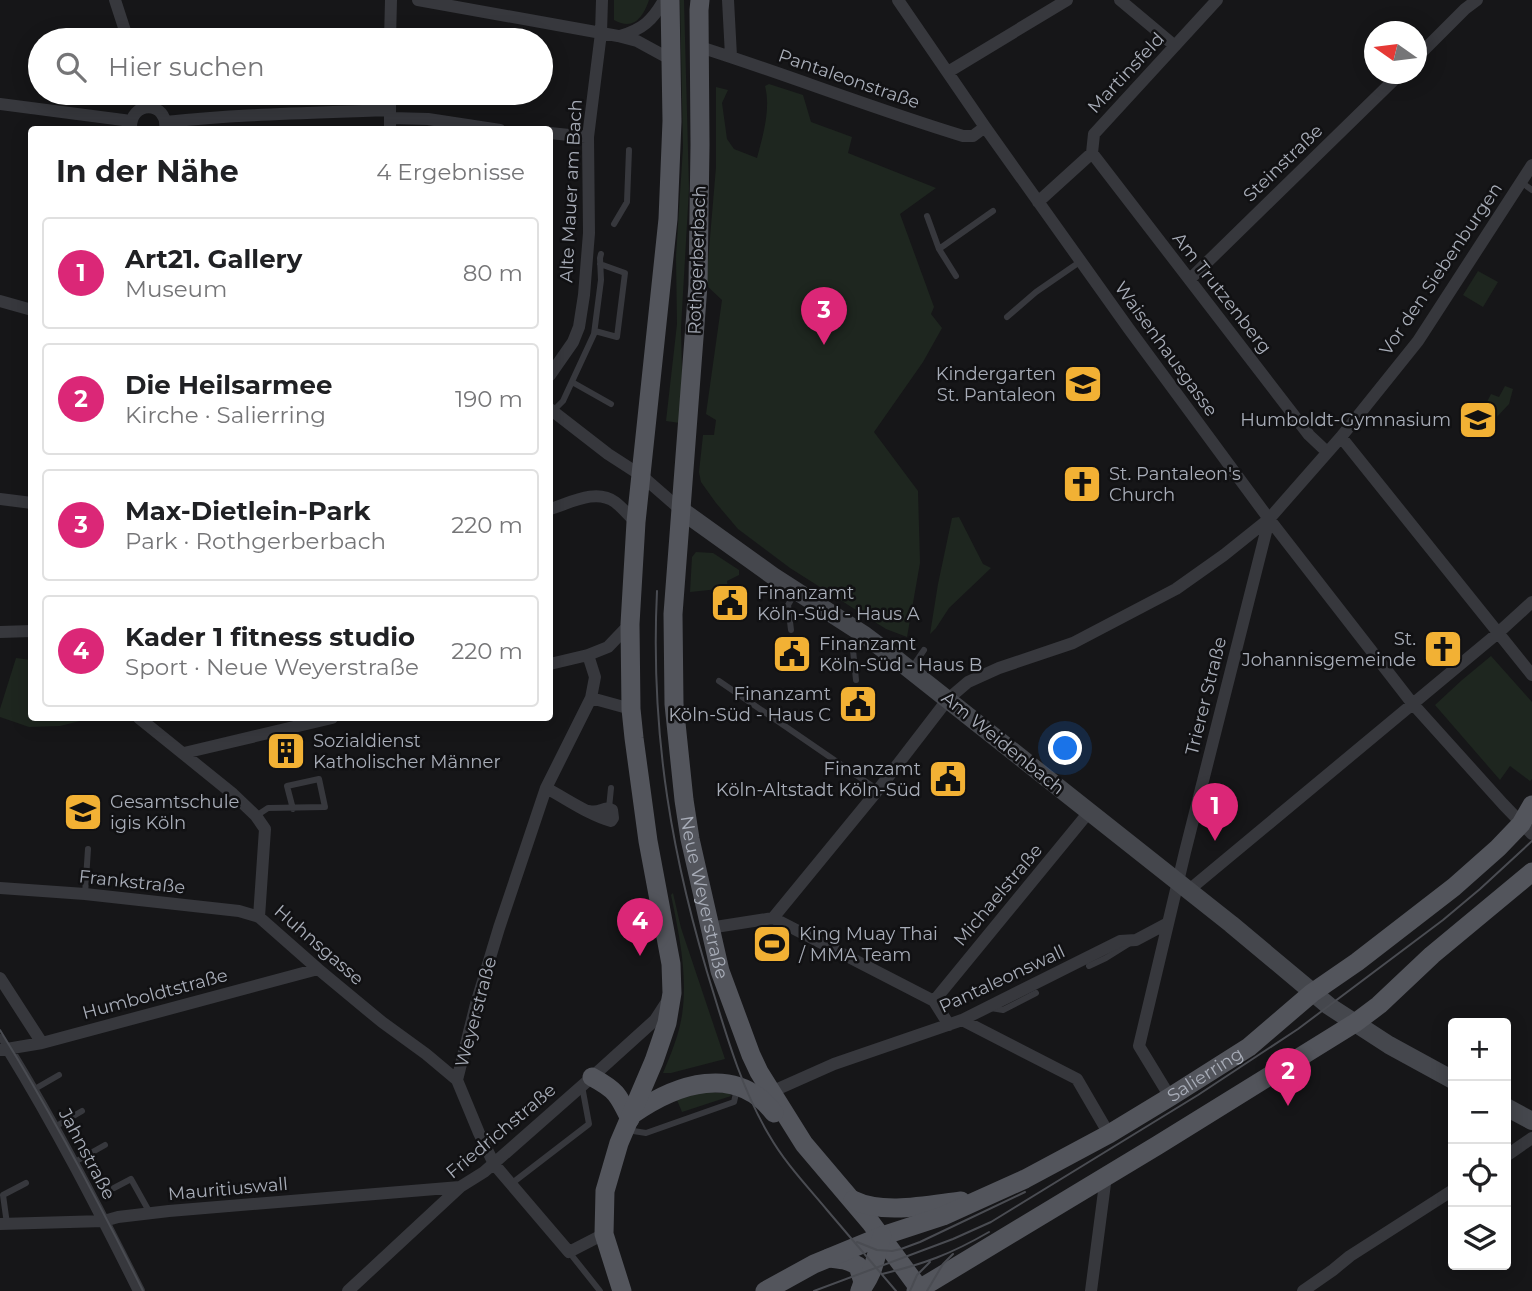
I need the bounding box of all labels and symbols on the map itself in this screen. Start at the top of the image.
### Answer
north arrow [1364,21,1427,84]
street label: Martinsfeld [1083,28,1169,118]
street label: Pantaleonstraße [775,44,923,114]
street label: Alte Mauer am Bach [555,99,587,283]
street label: Steinstraße [1239,120,1327,206]
street label: Vor den Siebenburgen [1375,179,1507,359]
street label: Rothgerberbach [683,185,711,335]
street label: Am Trutzenberg [1168,228,1276,358]
street label: Waisenhausgasse [1110,277,1222,421]
pin: 3 [801,287,847,345]
place label: Kindergarten St. Pantaleon [936,363,1056,406]
school or university icon: Kindergarten St. Pantaleon [1062,363,1104,405]
school or university icon: Humboldt-Gymnasium [1457,399,1499,441]
place label: Humboldt-Gymnasium [1240,409,1451,431]
church icon: St. Pantaleon's Church [1061,463,1103,505]
place label: St. Pantaleon's Church [1109,463,1241,506]
public building icon: Finanzamt Köln-Süd - Haus A [709,582,751,624]
place label: Finanzamt Köln-Süd - Haus A [757,582,920,625]
place label: St. Johannisgemeinde [1241,628,1416,671]
church icon: St. Johannisgemeinde [1422,628,1464,670]
public building icon: Finanzamt Köln-Süd - Haus B [771,633,813,675]
place label: Finanzamt Köln-Süd - Haus B [819,633,982,676]
street label: Trierer Straße [1181,634,1231,757]
place label: Finanzamt Köln-Süd - Haus C [668,683,831,726]
public building icon: Finanzamt Köln-Süd - Haus C [837,683,879,725]
street label: Am Weidenbach [937,687,1069,799]
building icon: Sozialdienst Katholischer Männer [265,730,307,772]
place label: Sozialdienst Katholischer Männer [313,730,501,773]
your location [1048,731,1082,765]
place label: Finanzamt Köln-Altstadt Köln-Süd [716,758,921,801]
public building icon: Finanzamt Köln-Altstadt Köln-Süd [927,758,969,800]
pin: 1 [1192,783,1238,841]
school or university icon: Gesamtschule igis Köln [62,791,104,833]
place label: Gesamtschule igis Köln [110,791,239,834]
street label: Neue Weyerstraße [676,814,733,982]
street label: Michaelstraße [949,839,1047,951]
street label: Frankstraße [78,865,187,899]
pin: 4 [617,898,663,956]
street label: Huhnsgasse [270,900,368,990]
sports icon: King Muay Thai / MMA Team [751,923,793,965]
place label: King Muay Thai / MMA Team [798,923,938,966]
street label: Pantaleonswall [935,940,1069,1018]
street label: Weyerstraße [451,954,501,1070]
street label: Humboldtstraße [80,964,230,1024]
street label: Salierring [1163,1042,1247,1107]
pin: 2 [1265,1048,1311,1106]
street label: Friedrichstraße [442,1079,560,1183]
street label: Jahnstraße [53,1104,120,1203]
street label: Mauritiuswall [167,1173,289,1205]

